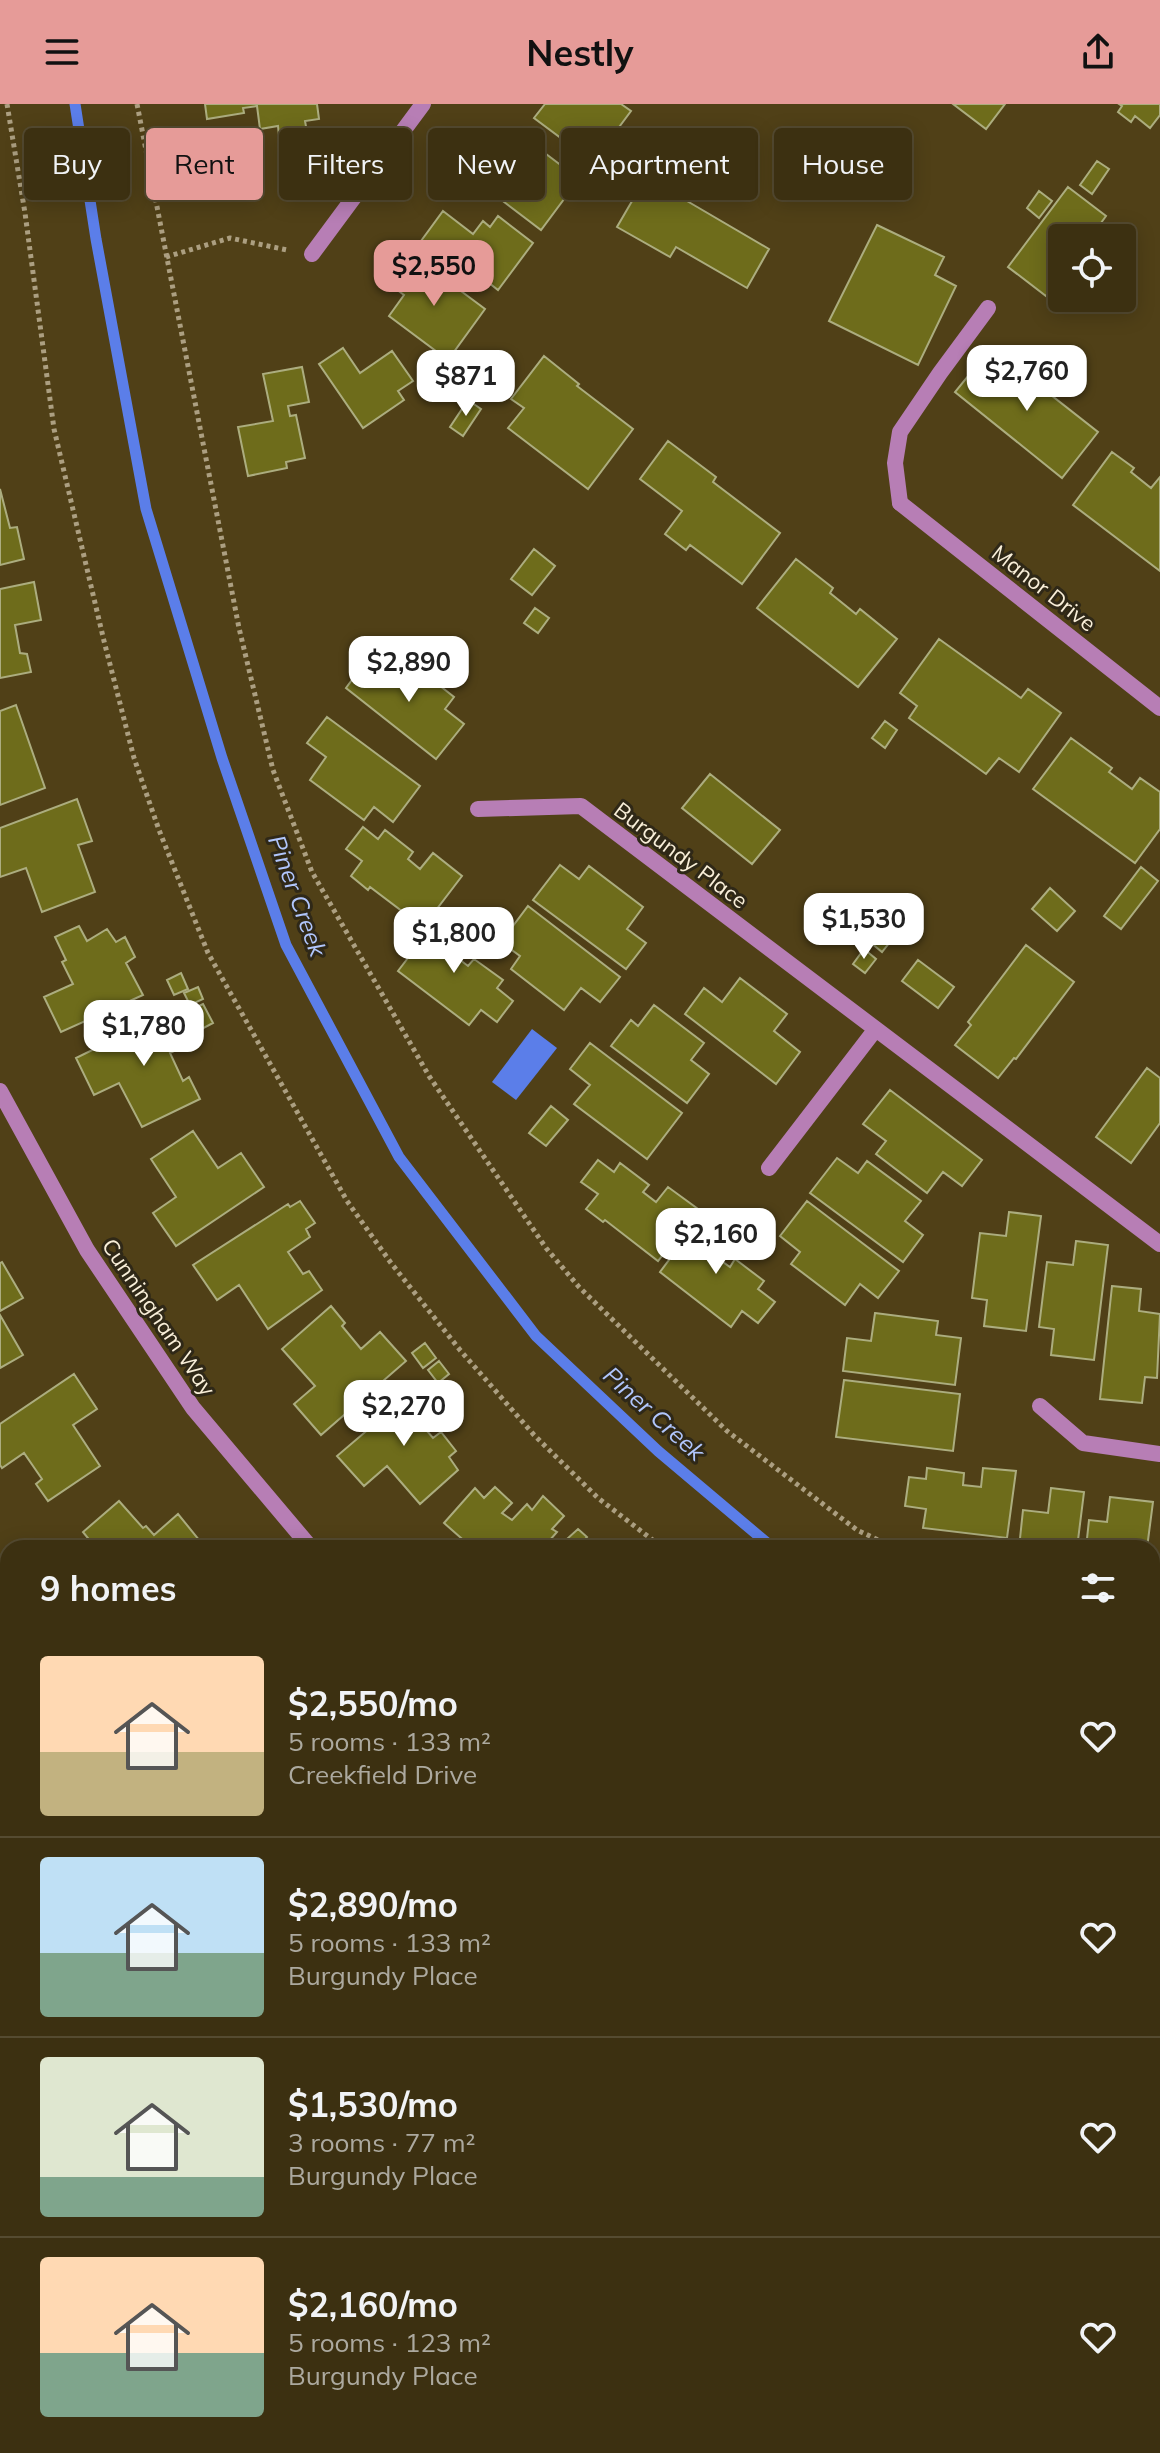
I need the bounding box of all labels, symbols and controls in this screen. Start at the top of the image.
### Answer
icon: menu [40,30,84,74]
text: Nestly [526,30,634,75]
icon: share [1076,30,1120,74]
chip: Buy [24,128,130,200]
chip: Rent [146,128,263,200]
chip: Filters [279,128,412,200]
chip: New [428,128,545,200]
chip: Apartment [561,128,758,200]
chip: House [774,128,912,200]
map controls [1048,224,1136,312]
button: locate [1048,224,1136,312]
pin: $2,550 [369,240,499,308]
text: $2,550 [392,249,476,282]
pin: $2,760 [962,345,1092,413]
pin: $871 [419,350,513,418]
text: $2,760 [985,354,1069,387]
text: $871 [435,359,497,392]
street label: Manor Drive [986,539,1102,637]
pin: $2,890 [344,636,474,704]
text: $2,890 [367,645,451,678]
street label: Burgundy Place [609,796,753,914]
water label: Piner Creek [262,831,334,961]
pin: $1,530 [799,893,929,961]
text: $1,530 [822,902,906,935]
pin: $1,800 [389,907,519,975]
text: $1,800 [412,916,496,949]
pin: $1,780 [79,1000,209,1068]
text: $1,780 [102,1009,186,1042]
pin: $2,160 [651,1208,781,1276]
text: $2,160 [674,1217,758,1250]
street label: Cunningham Way [96,1233,222,1401]
water label: Piner Creek [597,1360,712,1467]
pin: $2,270 [339,1380,469,1448]
text: $2,270 [362,1389,446,1422]
icon: filters [1076,1566,1120,1610]
text: 9 homes [40,1567,177,1610]
text: $2,550/mo [288,1682,458,1725]
icon: home [104,1688,200,1784]
icon: heart [1076,1714,1120,1758]
text: 5 rooms · 133 m² [288,1725,491,1758]
text: Creekfield Drive [288,1758,477,1791]
text: $2,890/mo [288,1883,458,1926]
icon: home [104,1889,200,1985]
icon: heart [1076,1915,1120,1959]
text: 5 rooms · 133 m² [288,1926,491,1959]
text: Burgundy Place [288,1959,478,1992]
text: $1,530/mo [288,2083,458,2126]
icon: home [104,2089,200,2185]
icon: heart [1076,2115,1120,2159]
text: 3 rooms · 77 m² [288,2126,475,2159]
text: Burgundy Place [288,2159,478,2192]
text: $2,160/mo [288,2283,458,2326]
icon: home [104,2289,200,2385]
icon: heart [1076,2315,1120,2359]
text: 5 rooms · 123 m² [288,2326,491,2359]
text: Burgundy Place [288,2359,478,2392]

